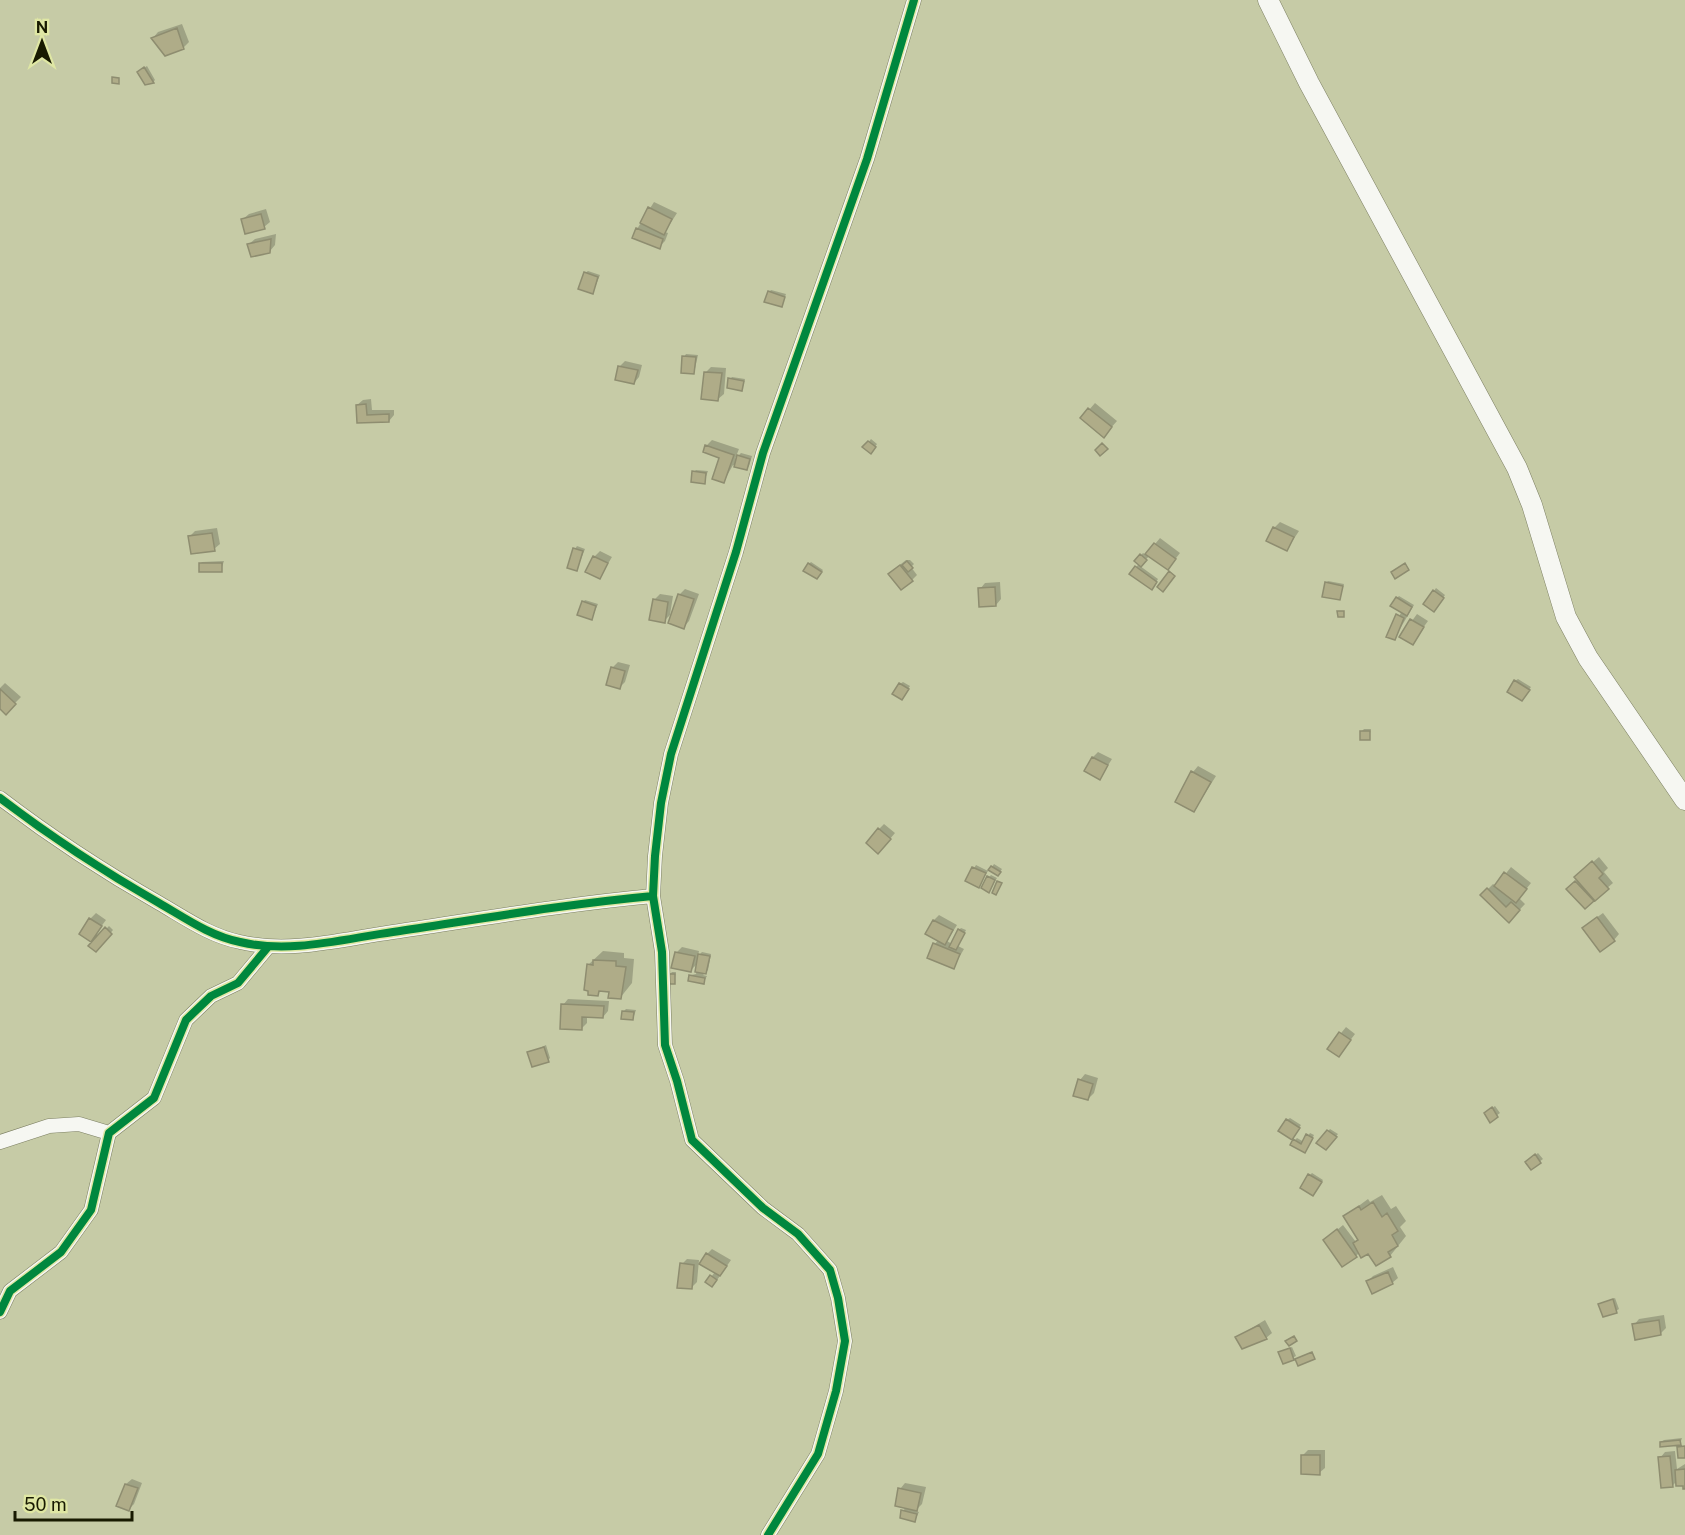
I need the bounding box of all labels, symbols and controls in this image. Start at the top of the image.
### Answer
north arrow [12,12,72,72]
text: N [36,18,48,37]
scale bar [15,1484,132,1522]
text: 50 m [24,1494,67,1515]

